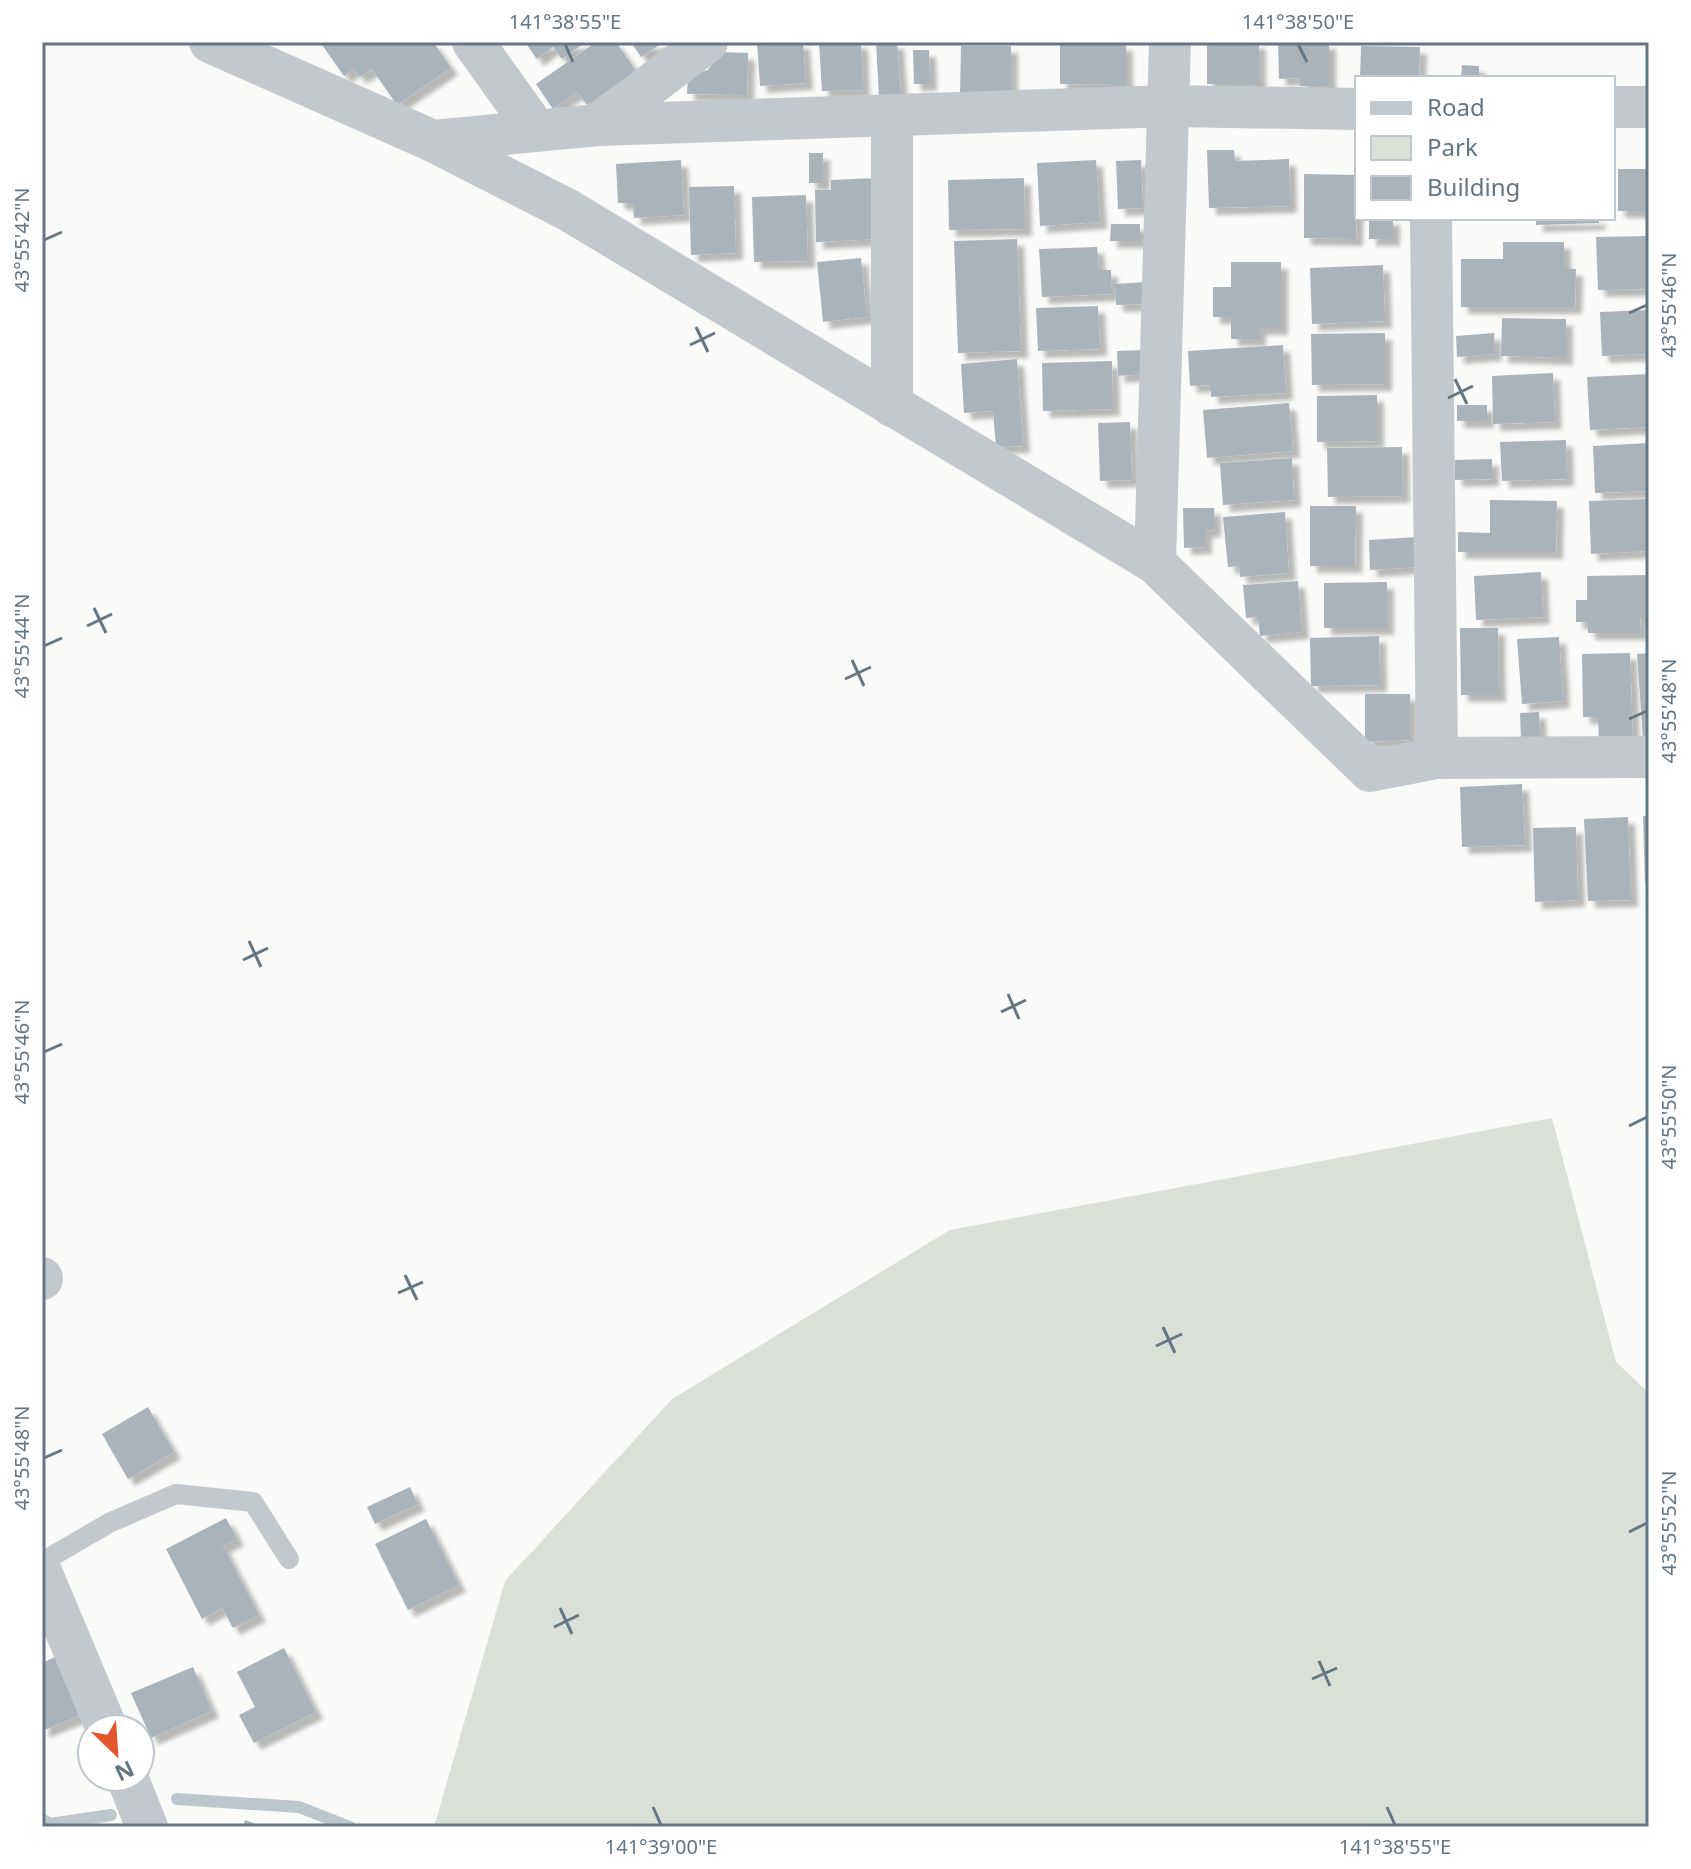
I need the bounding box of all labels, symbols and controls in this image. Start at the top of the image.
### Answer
text: 141°38'55"E [509,8,621,35]
text: 141°38'50"E [1242,8,1354,35]
legend [1355,76,1615,220]
text: Road [1427,90,1485,123]
text: Park [1427,130,1478,163]
text: Building [1427,170,1520,203]
text: 43°55'42"N [8,187,35,293]
text: 43°55'46"N [1655,252,1682,358]
text: 43°55'44"N [8,593,35,699]
text: 43°55'48"N [1655,658,1682,764]
text: 43°55'46"N [8,999,35,1105]
text: 43°55'50"N [1655,1064,1682,1170]
text: 43°55'48"N [8,1405,35,1511]
text: 43°55'52"N [1655,1470,1682,1576]
north arrow [76,1713,156,1793]
text: N [110,1755,139,1789]
text: 141°39'00"E [605,1833,717,1860]
text: 141°38'55"E [1339,1833,1451,1860]

